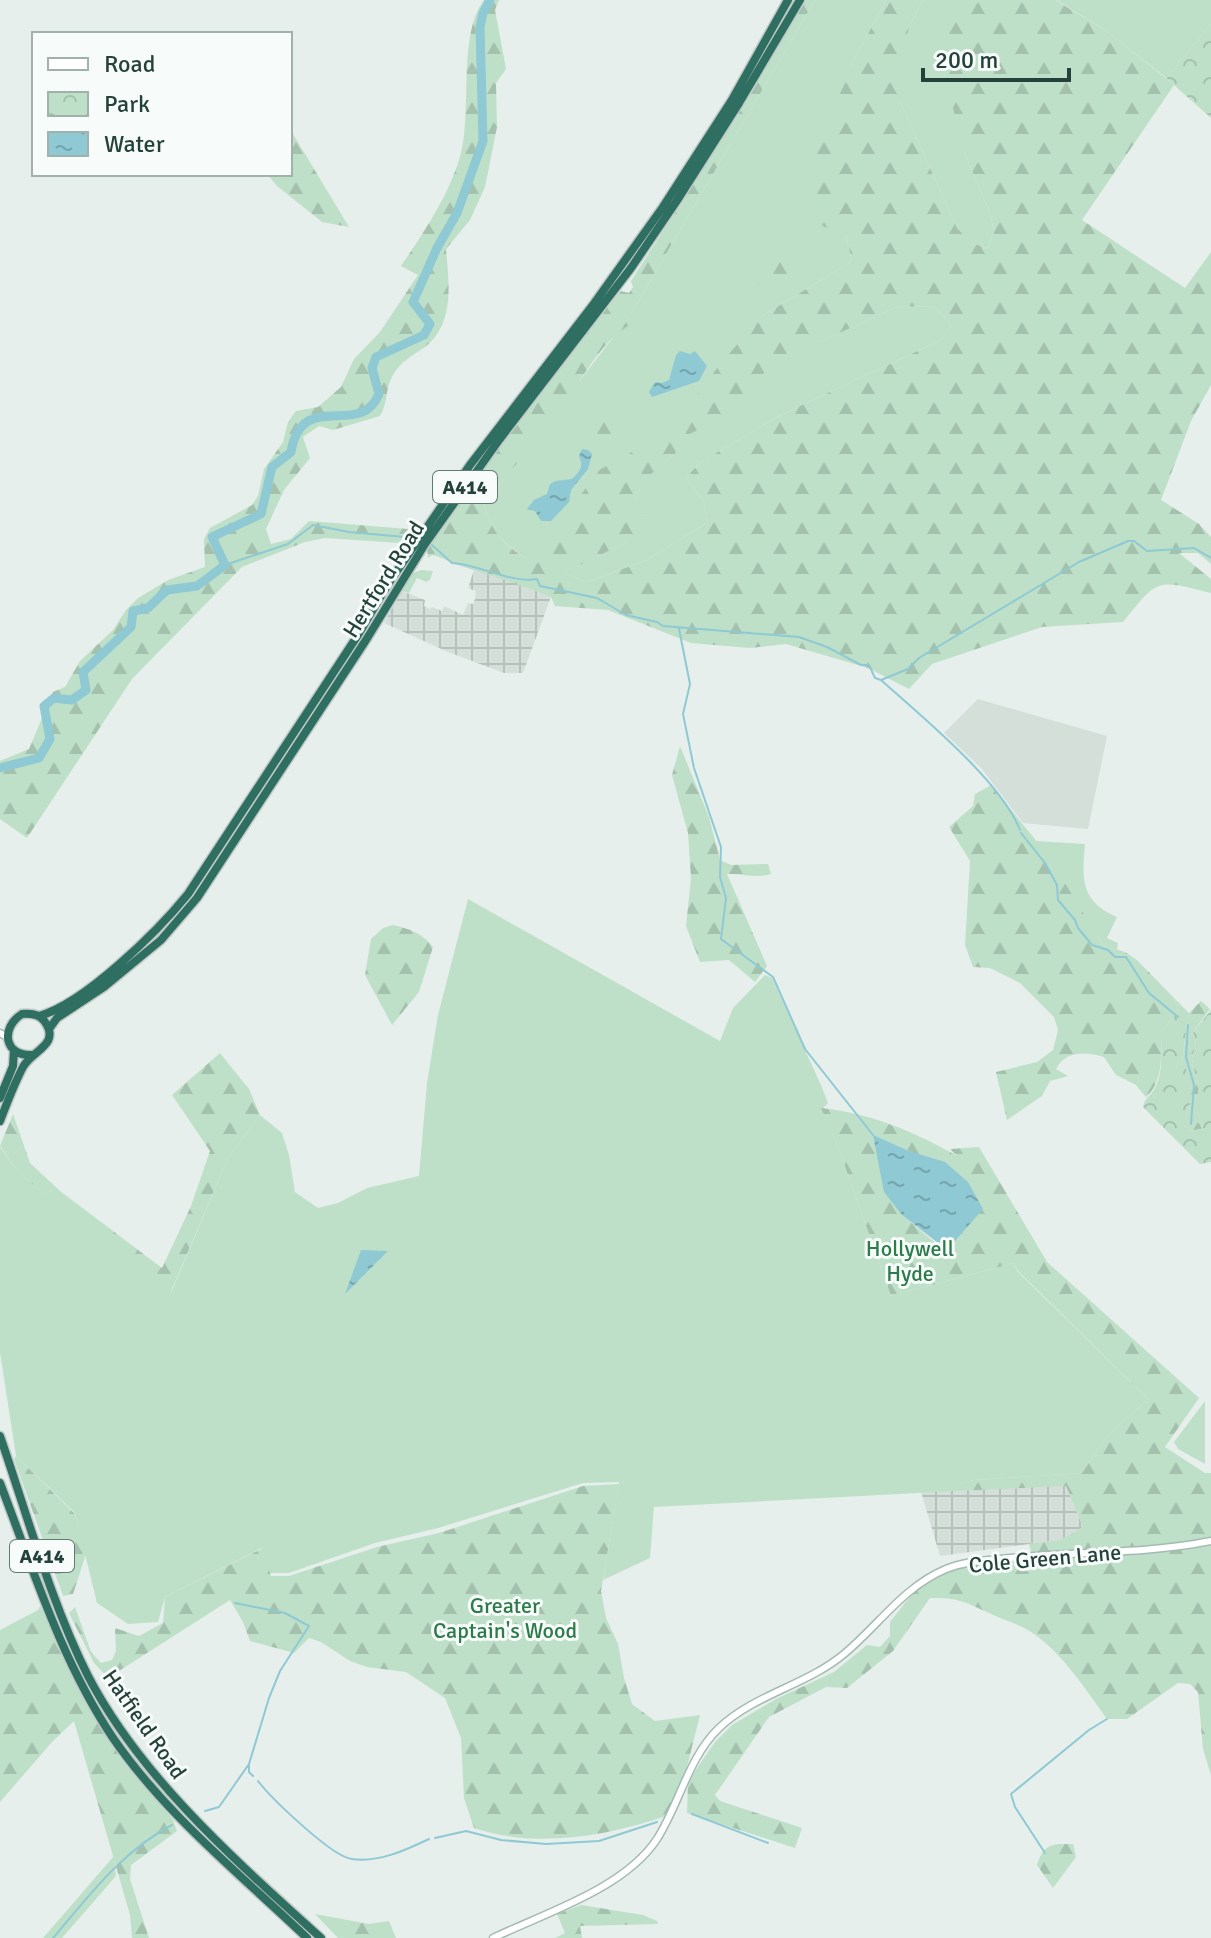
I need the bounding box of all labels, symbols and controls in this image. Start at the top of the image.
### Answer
legend [32,32,292,176]
scale bar [923,32,1069,82]
text: 200 m [935,45,998,75]
text: Road [104,49,155,79]
text: Park [104,89,150,119]
text: Water [104,129,165,159]
road number: A414 [433,471,497,503]
street label: Hertford Road [337,516,430,643]
park label: Hollywell Hyde [866,1235,954,1287]
street label: Cole Green Lane [968,1538,1122,1579]
road number: A414 [10,1540,74,1572]
park label: Greater Captain's Wood [433,1592,577,1644]
street label: Hatfield Road [97,1664,192,1784]

